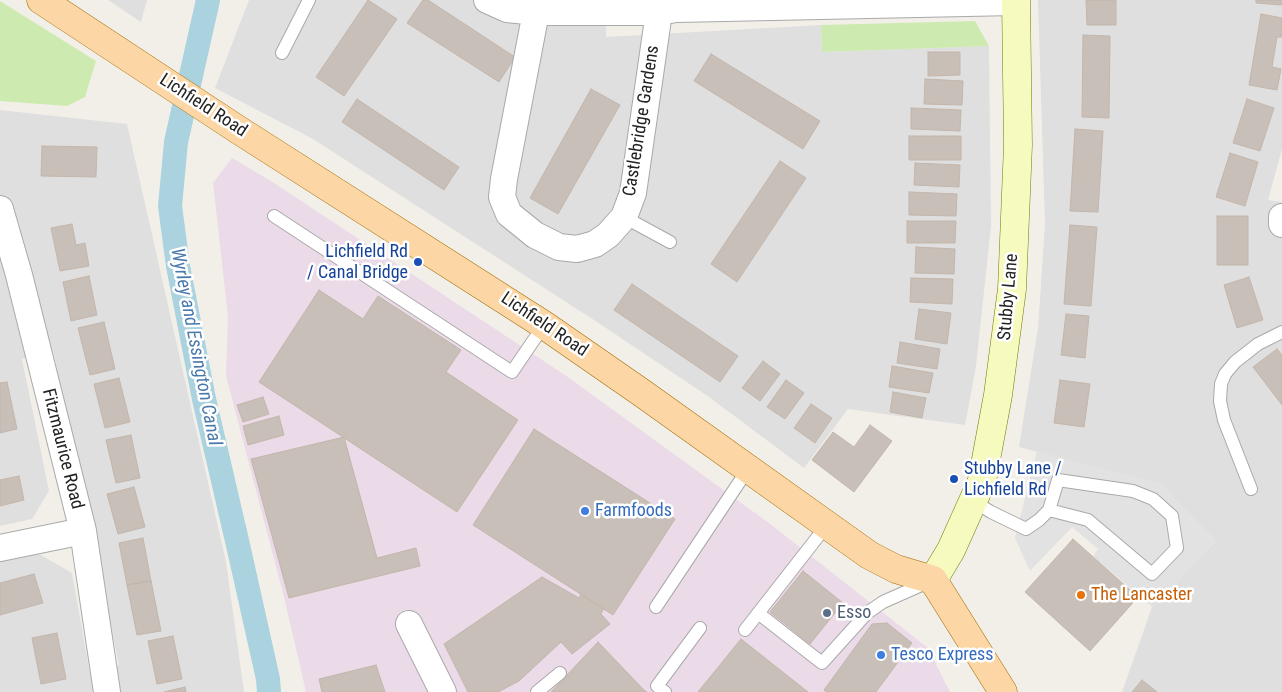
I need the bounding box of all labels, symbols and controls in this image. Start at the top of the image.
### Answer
street label: Castlebridge Gardens [619,44,665,198]
street label: Lichfield Road [155,70,251,142]
place label: Lichfield Rd / Canal Bridge [307,241,408,284]
water label: Wyrley and Essington Canal [165,246,225,448]
street label: Stubby Lane [994,253,1024,341]
marker: Lichfield Rd / Canal Bridge [412,256,424,268]
street label: Lichfield Road [496,288,592,362]
street label: Fitzmaurice Road [37,386,87,512]
place label: Stubby Lane / Lichfield Rd [964,458,1062,500]
marker: Stubby Lane / Lichfield Rd [948,473,960,485]
place label: Farmfoods [595,500,672,522]
marker: Farmfoods [579,505,591,517]
place label: The Lancaster [1091,584,1192,606]
marker: The Lancaster [1075,589,1087,601]
place label: Esso [837,602,871,624]
marker: Esso [821,607,833,619]
place label: Tesco Express [891,644,994,666]
marker: Tesco Express [875,649,887,661]

